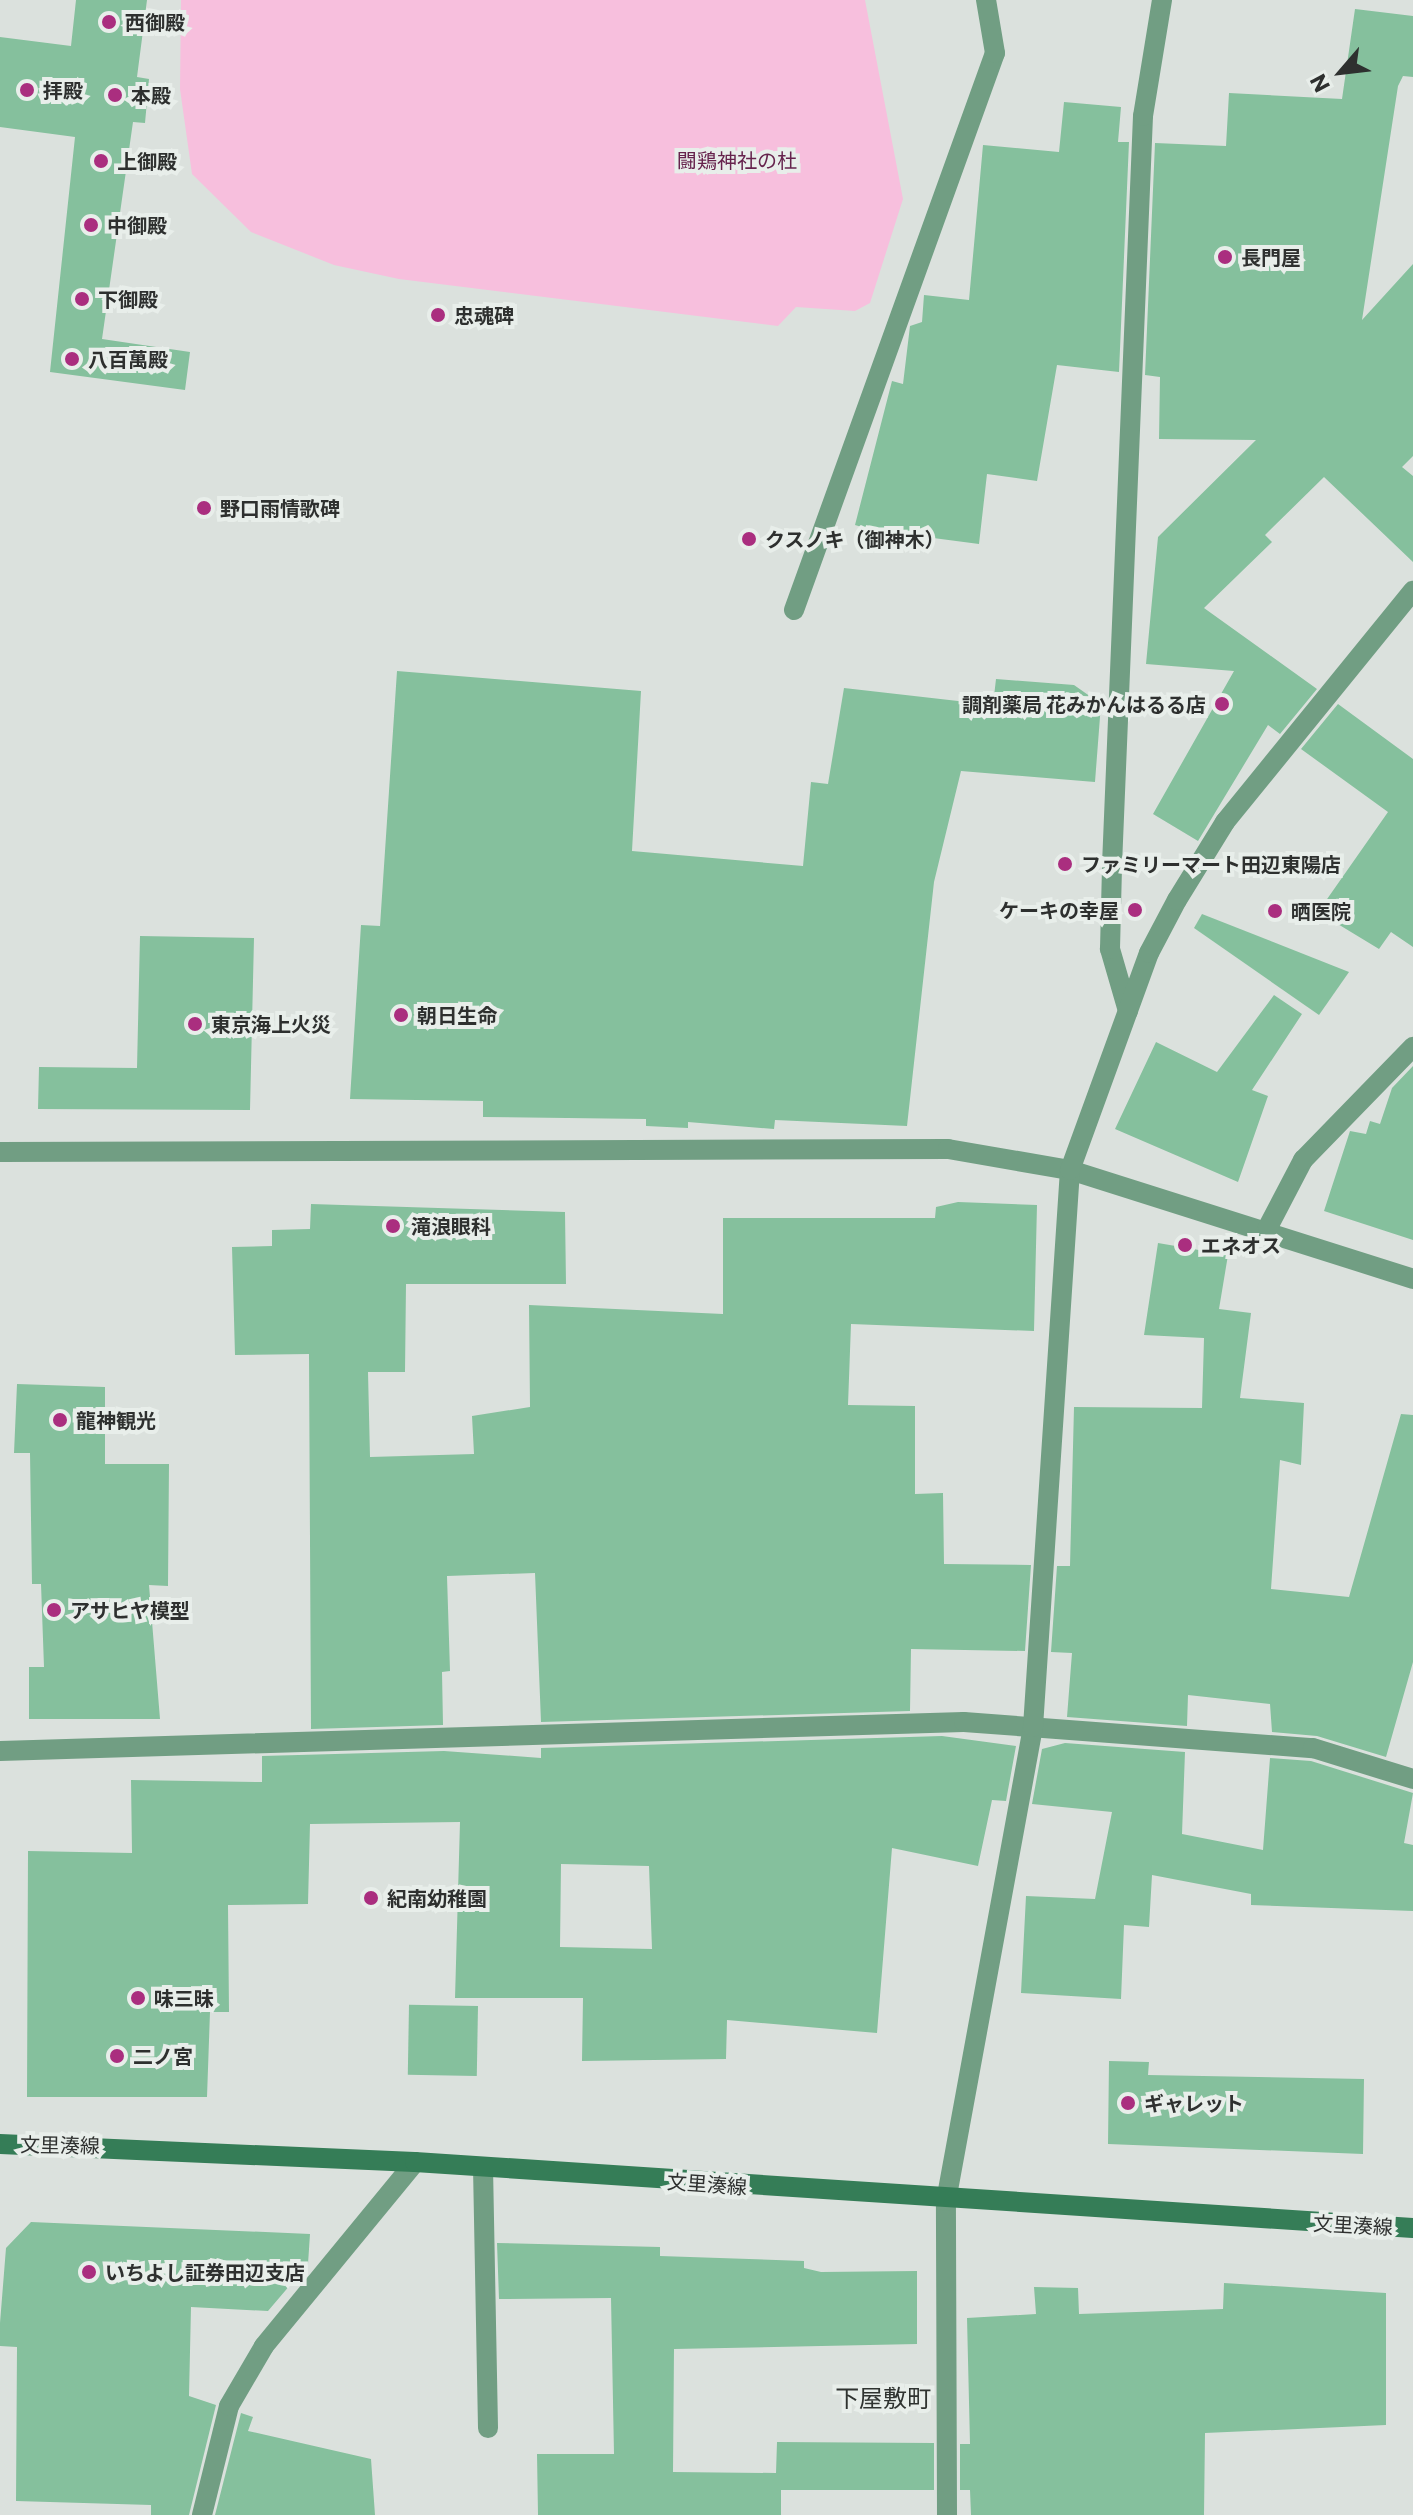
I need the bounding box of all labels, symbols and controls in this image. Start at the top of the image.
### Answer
place label: 西御殿 [125,10,185,34]
marker: 西御殿 [100,13,118,31]
north arrow [1301,32,1381,112]
text: N [1304,70,1335,97]
place label: 拝殿 [43,78,83,102]
marker: 拝殿 [18,81,36,99]
place label: 本殿 [131,83,171,107]
marker: 本殿 [106,86,124,104]
park label: 闘鶏神社の杜 [677,148,797,172]
place label: 上御殿 [117,149,177,173]
marker: 上御殿 [92,152,110,170]
place label: 中御殿 [107,213,167,237]
marker: 中御殿 [82,216,100,234]
place label: 長門屋 [1241,245,1301,269]
marker: 長門屋 [1216,248,1234,266]
place label: 下御殿 [98,287,158,311]
marker: 下御殿 [73,290,91,308]
place label: 忠魂碑 [454,303,514,327]
marker: 忠魂碑 [429,306,447,324]
place label: 八百萬殿 [88,347,168,371]
marker: 八百萬殿 [63,350,81,368]
place label: 野口雨情歌碑 [220,496,340,520]
marker: 野口雨情歌碑 [195,499,213,517]
place label: クスノキ（御神木） [765,527,945,551]
marker: クスノキ（御神木） [740,530,758,548]
place label: 調剤薬局 花みかんはるる店 [962,692,1206,716]
marker: 調剤薬局 花みかんはるる店 [1213,695,1231,713]
place label: ファミリーマート田辺東陽店 [1081,852,1341,876]
marker: ファミリーマート田辺東陽店 [1056,855,1074,873]
place label: ケーキの幸屋 [999,898,1119,922]
place label: 晒医院 [1291,899,1351,923]
marker: ケーキの幸屋 [1126,901,1144,919]
marker: 晒医院 [1266,902,1284,920]
place label: 朝日生命 [417,1003,497,1027]
marker: 朝日生命 [392,1006,410,1024]
place label: 東京海上火災 [211,1012,331,1036]
marker: 東京海上火災 [186,1015,204,1033]
place label: 滝浪眼科 [411,1214,491,1238]
marker: 滝浪眼科 [382,1215,404,1237]
place label: エネオス [1201,1233,1281,1257]
marker: エネオス [1176,1236,1194,1254]
place label: 龍神観光 [76,1408,156,1432]
marker: 龍神観光 [51,1411,69,1429]
place label: アサヒヤ模型 [70,1598,190,1622]
marker: アサヒヤ模型 [45,1601,63,1619]
place label: 紀南幼稚園 [387,1886,487,1910]
marker: 紀南幼稚園 [362,1889,380,1907]
place label: 味三昧 [154,1986,214,2010]
marker: 味三昧 [129,1989,147,2007]
place label: 二ノ宮 [133,2044,193,2068]
marker: 二ノ宮 [108,2047,126,2065]
place label: ギャレット [1144,2091,1244,2115]
marker: ギャレット [1119,2094,1137,2112]
street label: 文里湊線 [20,2132,100,2158]
street label: 文里湊線 [666,2169,748,2199]
street label: 文里湊線 [1312,2211,1394,2239]
place label: いちよし証券田辺支店 [105,2260,305,2284]
marker: いちよし証券田辺支店 [80,2263,98,2281]
district label: 下屋敷町 [835,2384,931,2412]

